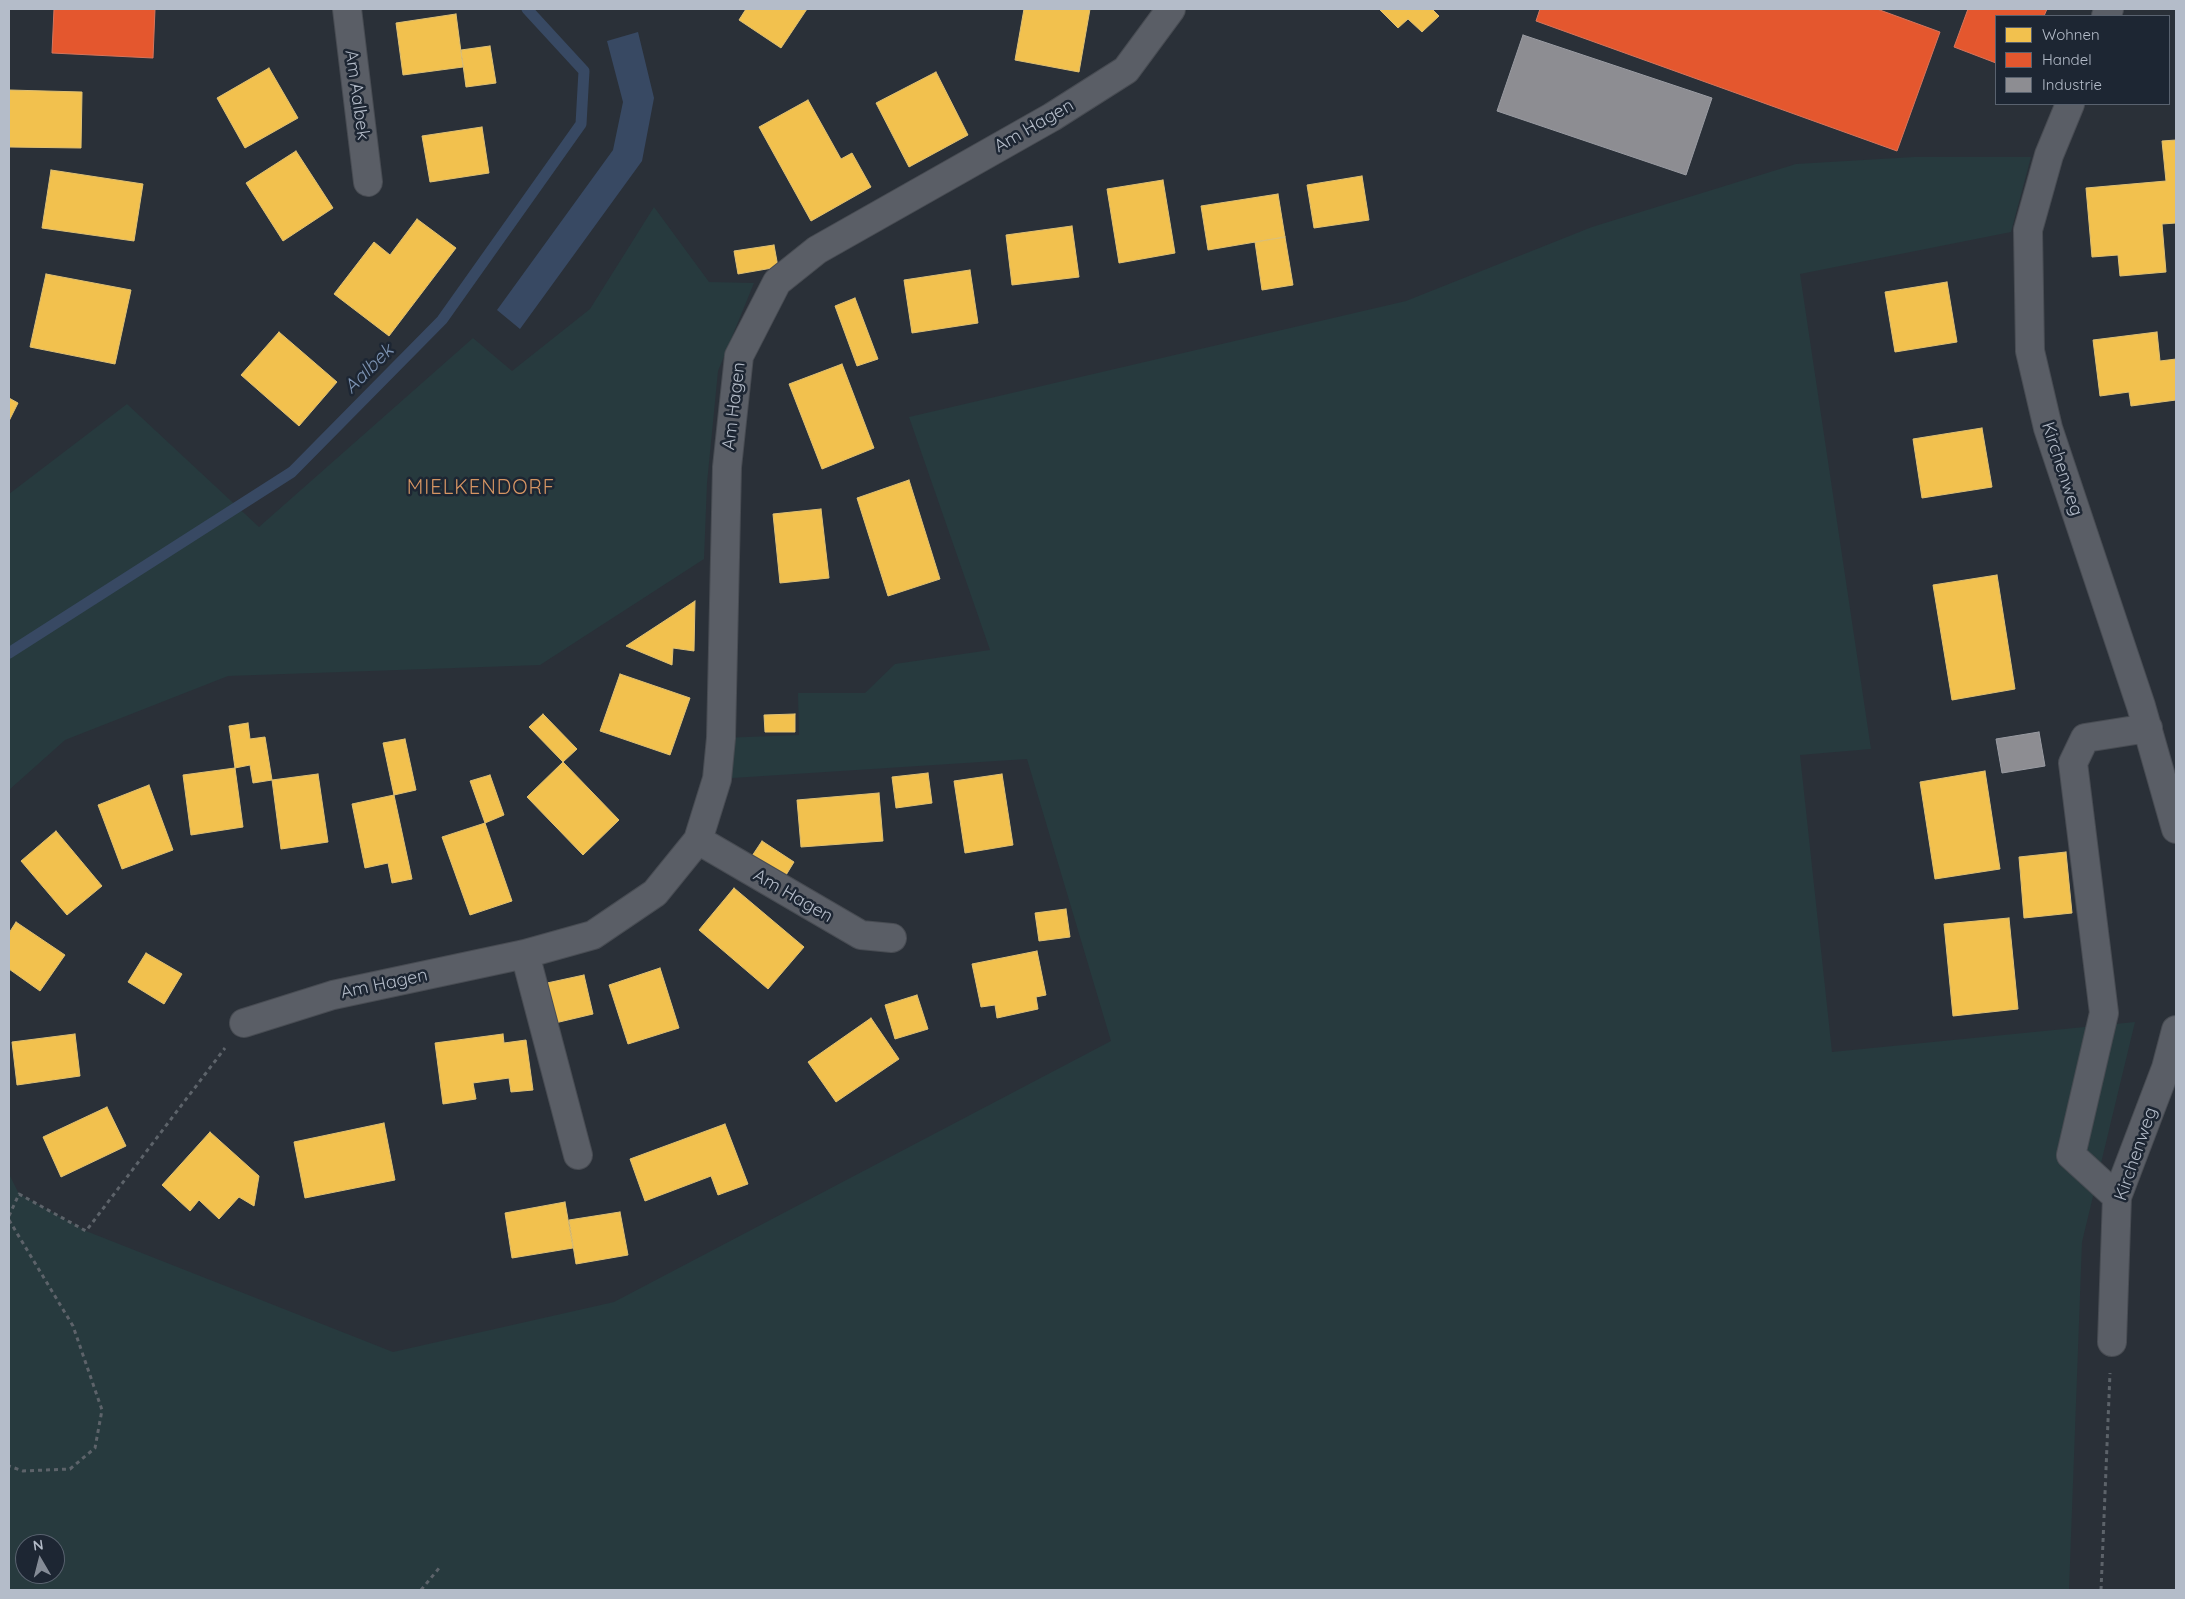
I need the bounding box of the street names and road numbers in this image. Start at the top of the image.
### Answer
street label: Am Aalbek [340,49,374,141]
street label: Am Hagen [990,95,1078,157]
street label: Am Hagen [718,361,750,451]
street label: Kirchenweg [2037,419,2087,519]
street label: Am Hagen [749,865,837,927]
street label: Am Hagen [339,964,429,1004]
street label: Kirchenweg [2110,1104,2162,1204]

